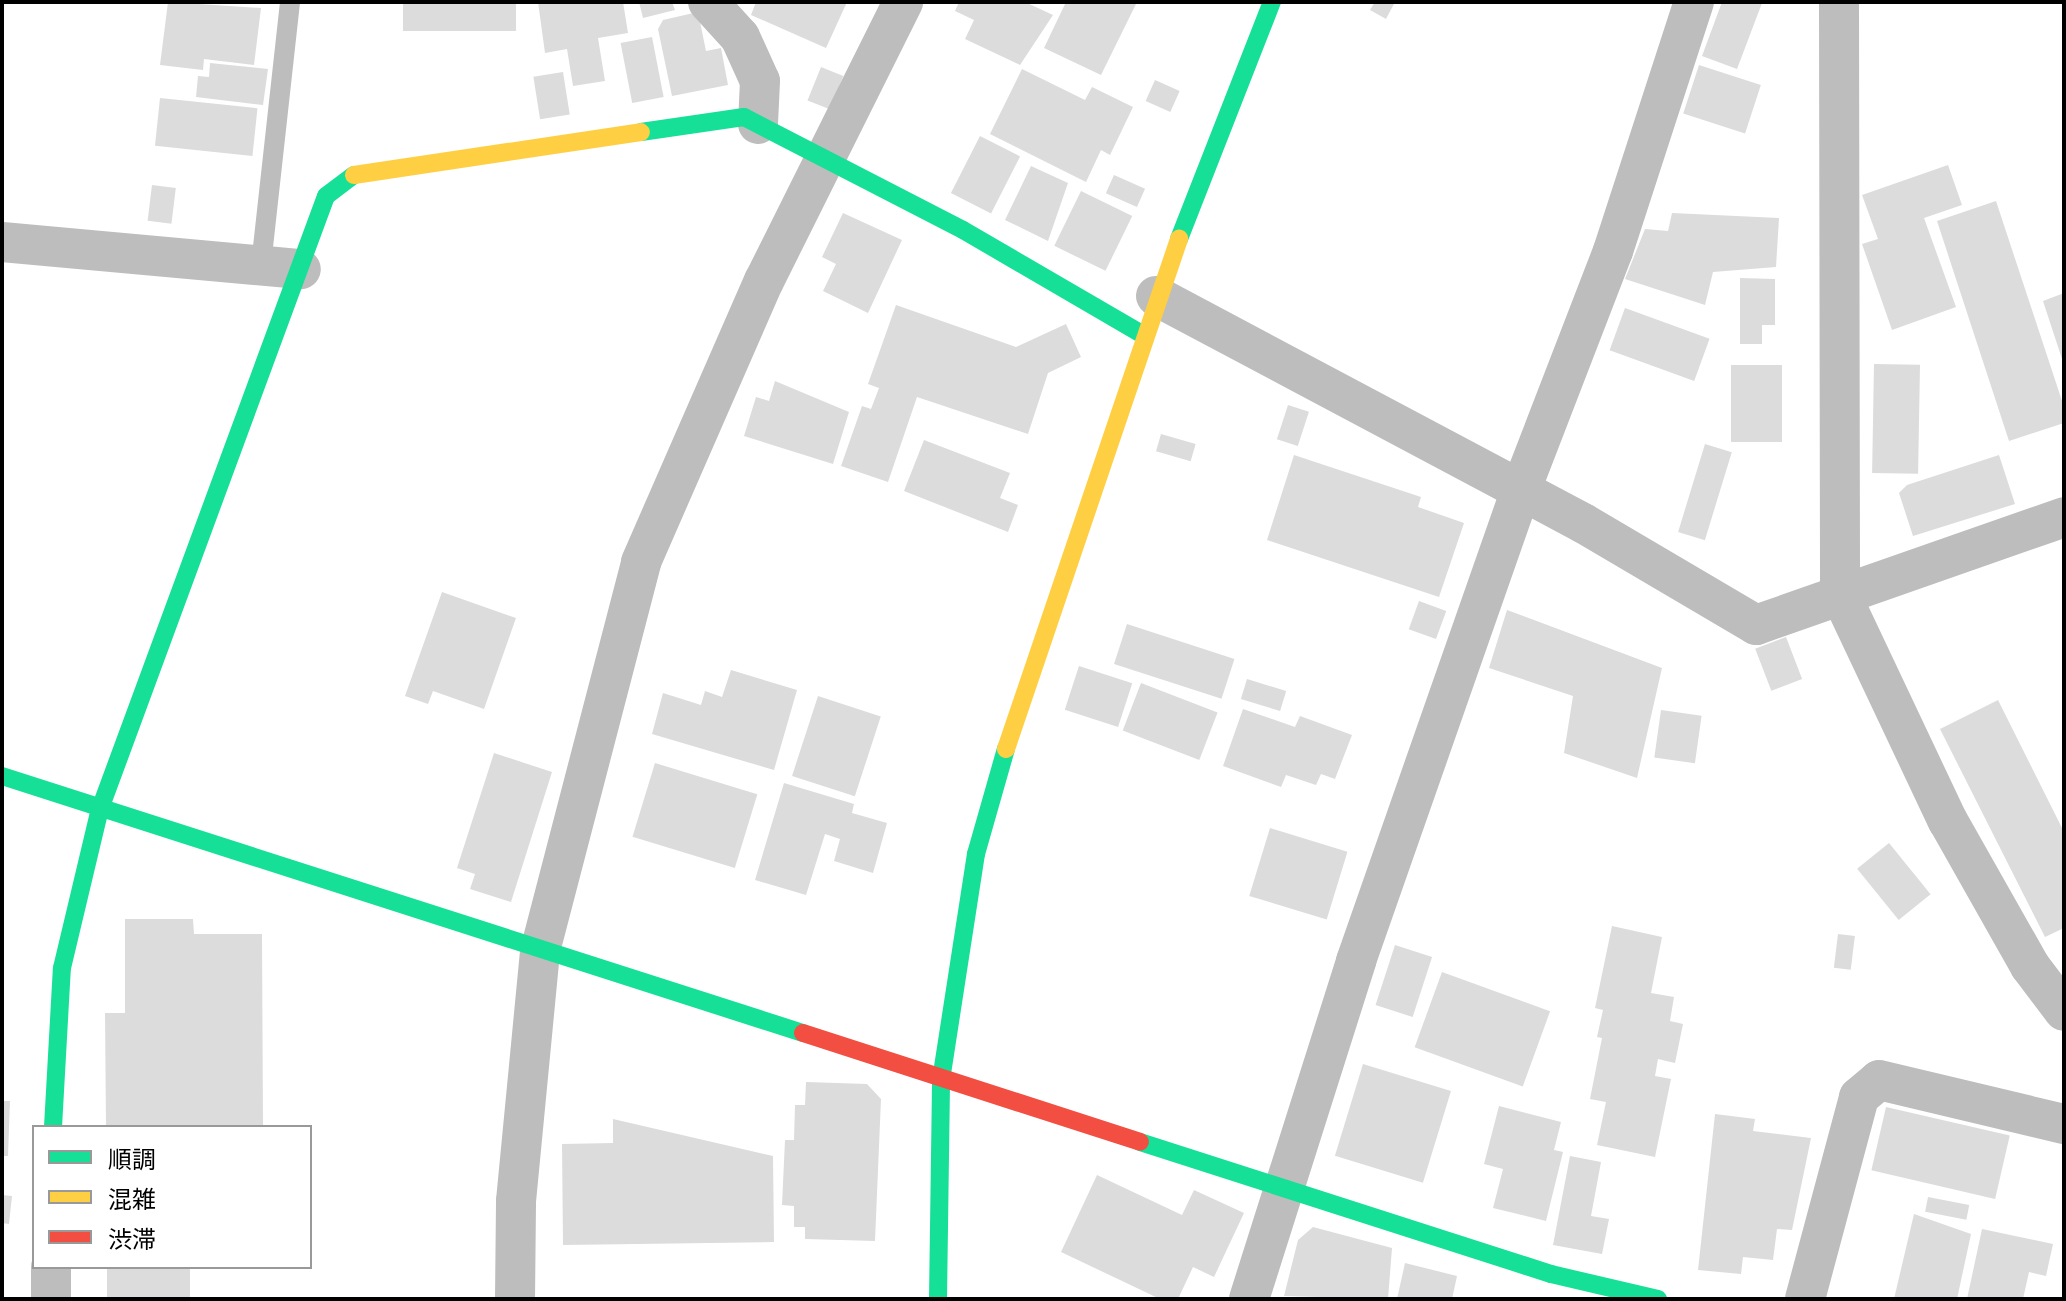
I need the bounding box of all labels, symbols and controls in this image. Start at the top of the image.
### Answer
legend [32,1125,312,1269]
text: 順調 [108,1145,156,1173]
text: 混雑 [108,1185,156,1213]
text: 渋滞 [108,1225,156,1253]

